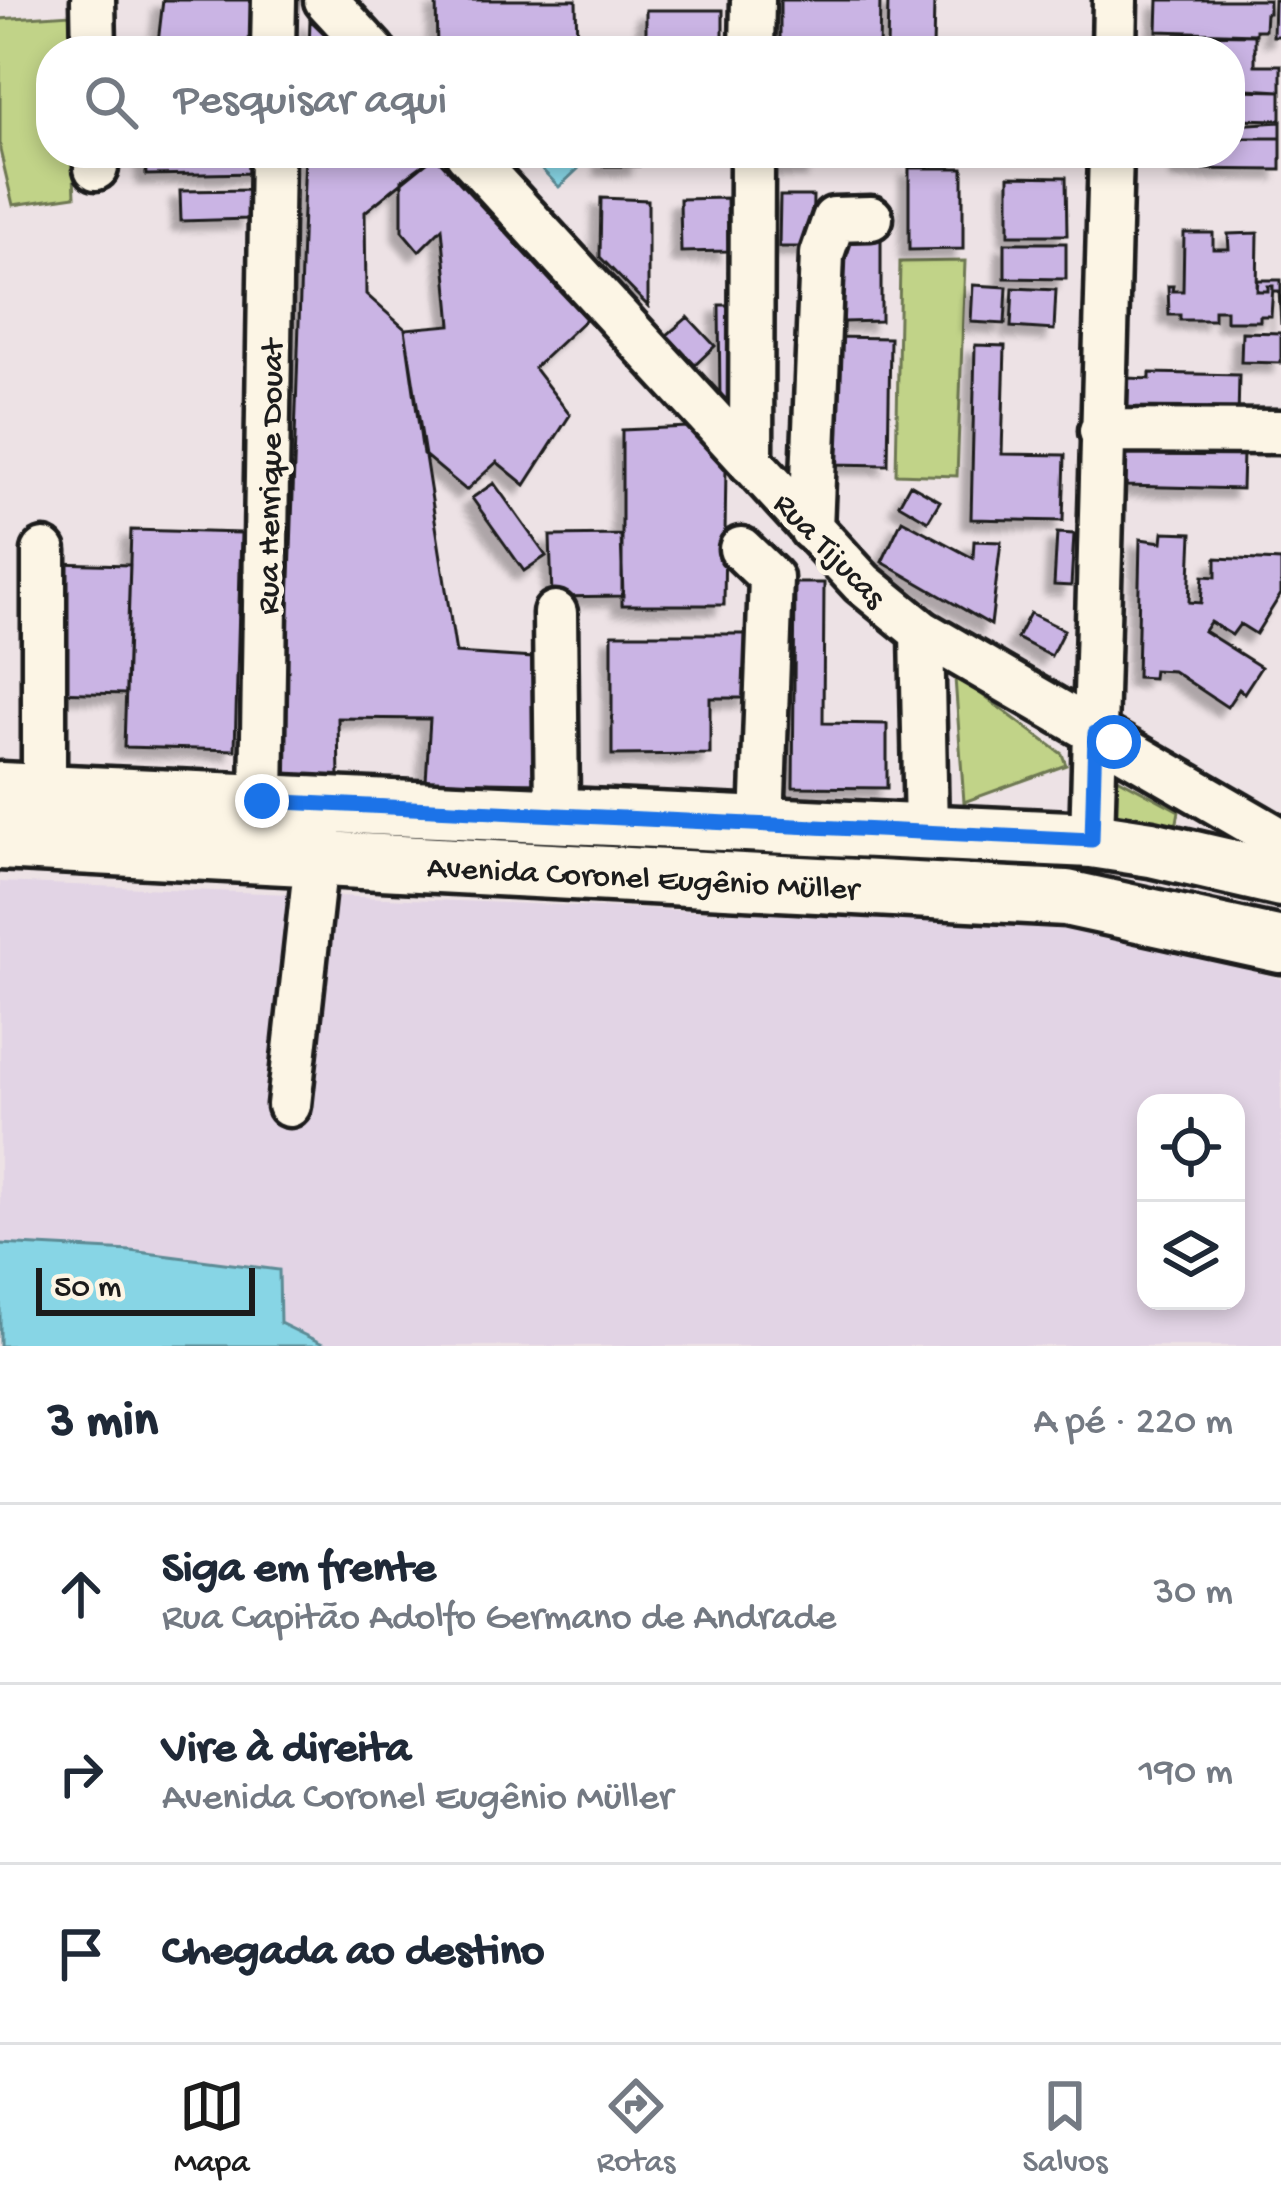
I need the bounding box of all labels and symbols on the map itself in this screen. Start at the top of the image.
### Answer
street label: Rua Henrique Douat [252,337,294,615]
street label: Rua Tijucas [763,487,892,618]
route start [1087,715,1141,769]
route end [235,774,289,828]
street label: Avenida Coronel Eugênio Müller [426,851,863,911]
scale bar [36,1262,255,1315]

